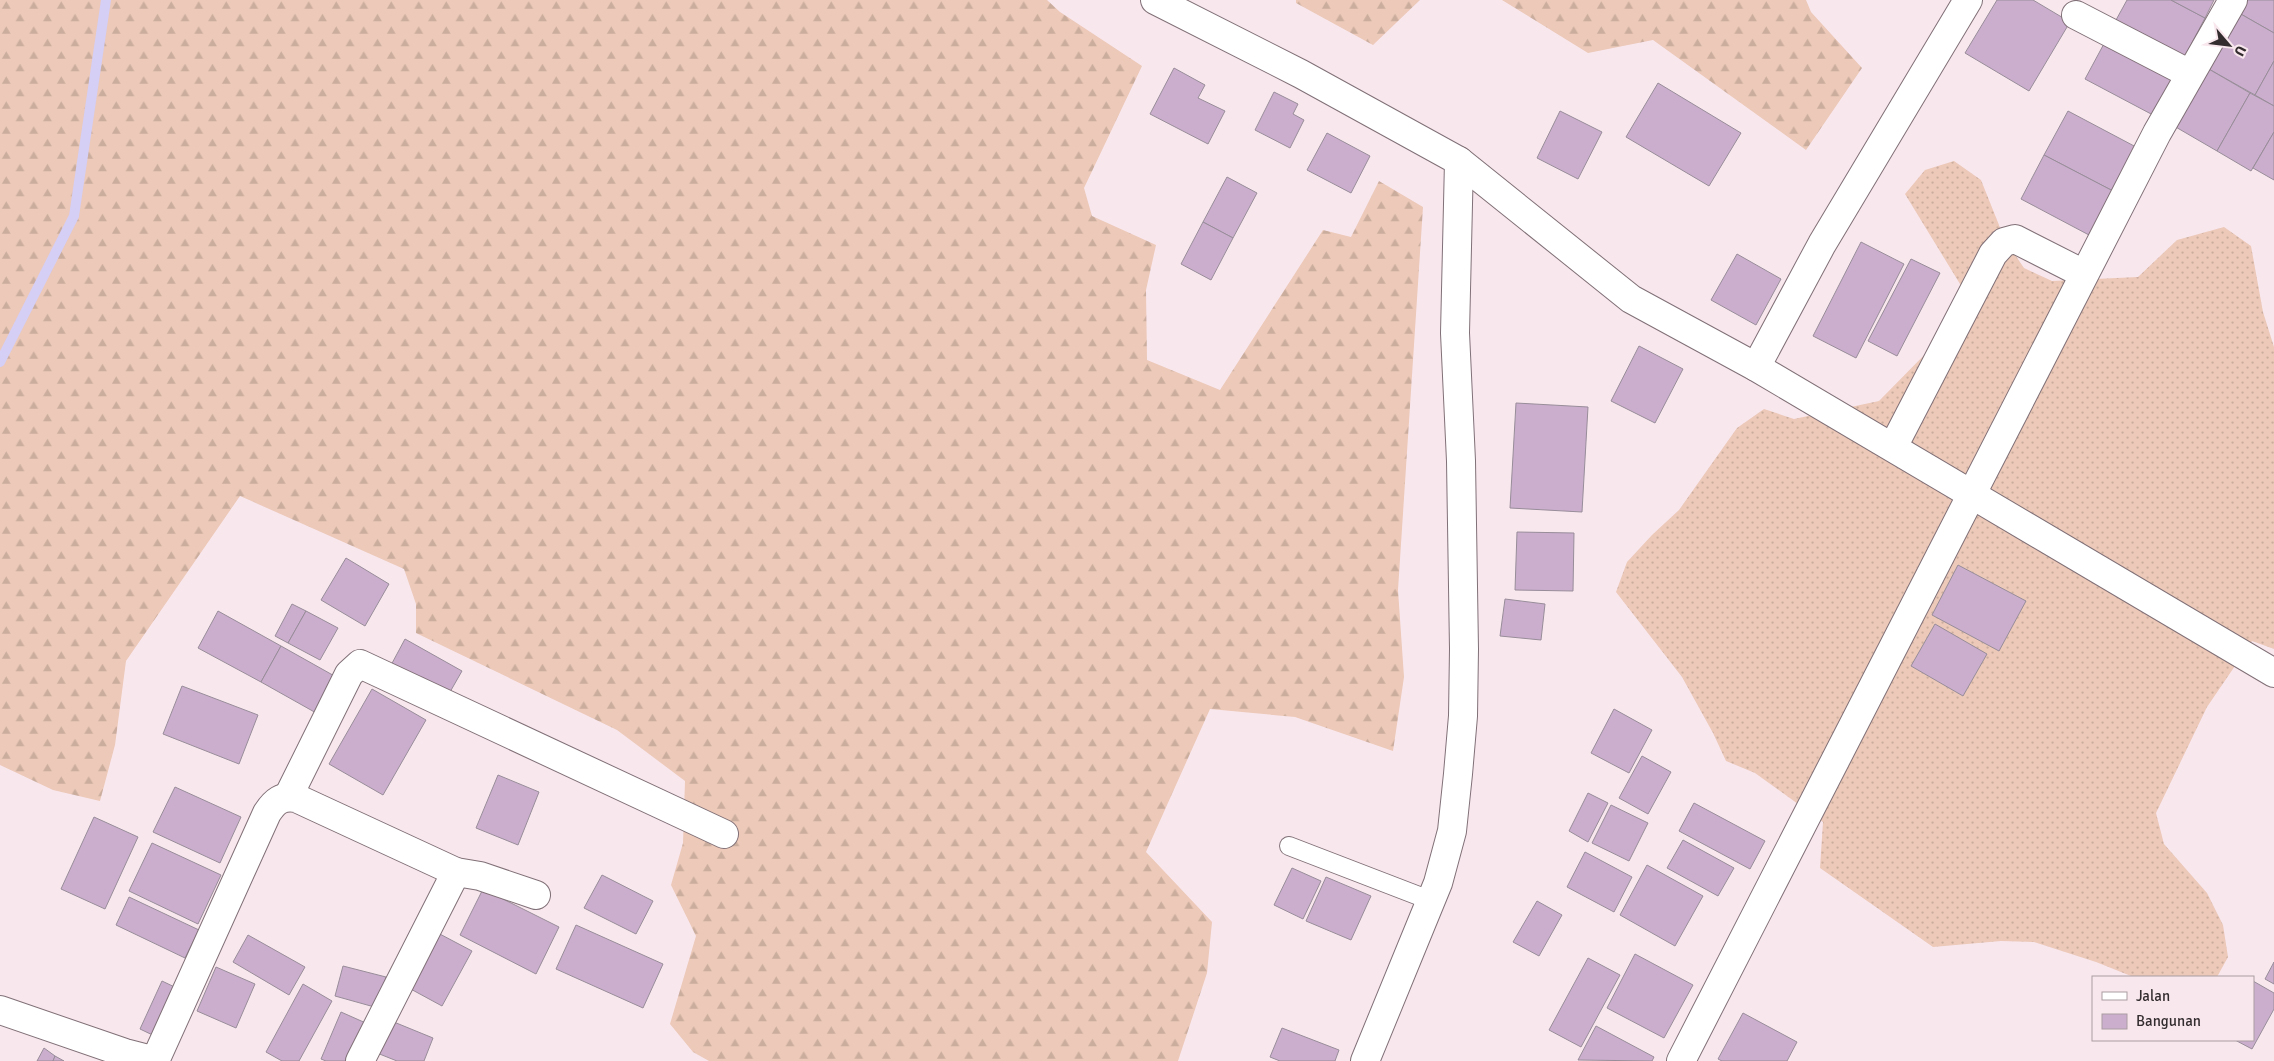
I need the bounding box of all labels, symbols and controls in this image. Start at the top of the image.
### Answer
north arrow [2204,20,2254,70]
text: U [2230,43,2250,59]
legend [2092,976,2254,1041]
text: Jalan [2136,987,2170,1005]
text: Bangunan [2136,1012,2201,1030]

